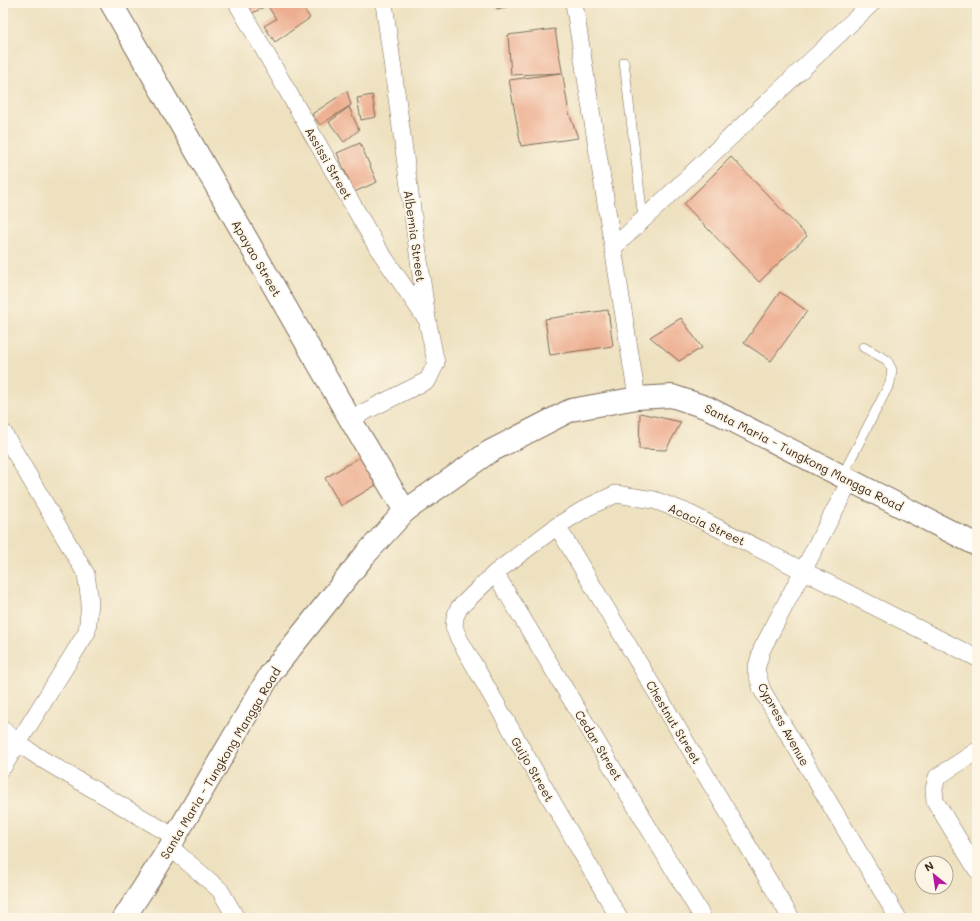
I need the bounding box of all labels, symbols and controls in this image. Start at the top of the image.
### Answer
street label: Assissi Street [302,124,356,202]
street label: Albernia Street [401,189,429,283]
street label: Apayao Street [229,217,285,299]
street label: Santa Maria - Tungkong Mangga Road [702,400,906,514]
street label: Acacia Street [666,499,748,549]
street label: Santa Maria - Tungkong Mangga Road [156,664,284,862]
street label: Chestnut Street [643,677,705,767]
street label: Cypress Avenue [755,680,813,768]
street label: Cedar Street [572,707,626,783]
street label: Guijo Street [508,734,558,804]
north arrow [914,855,954,895]
text: N [921,857,936,874]

